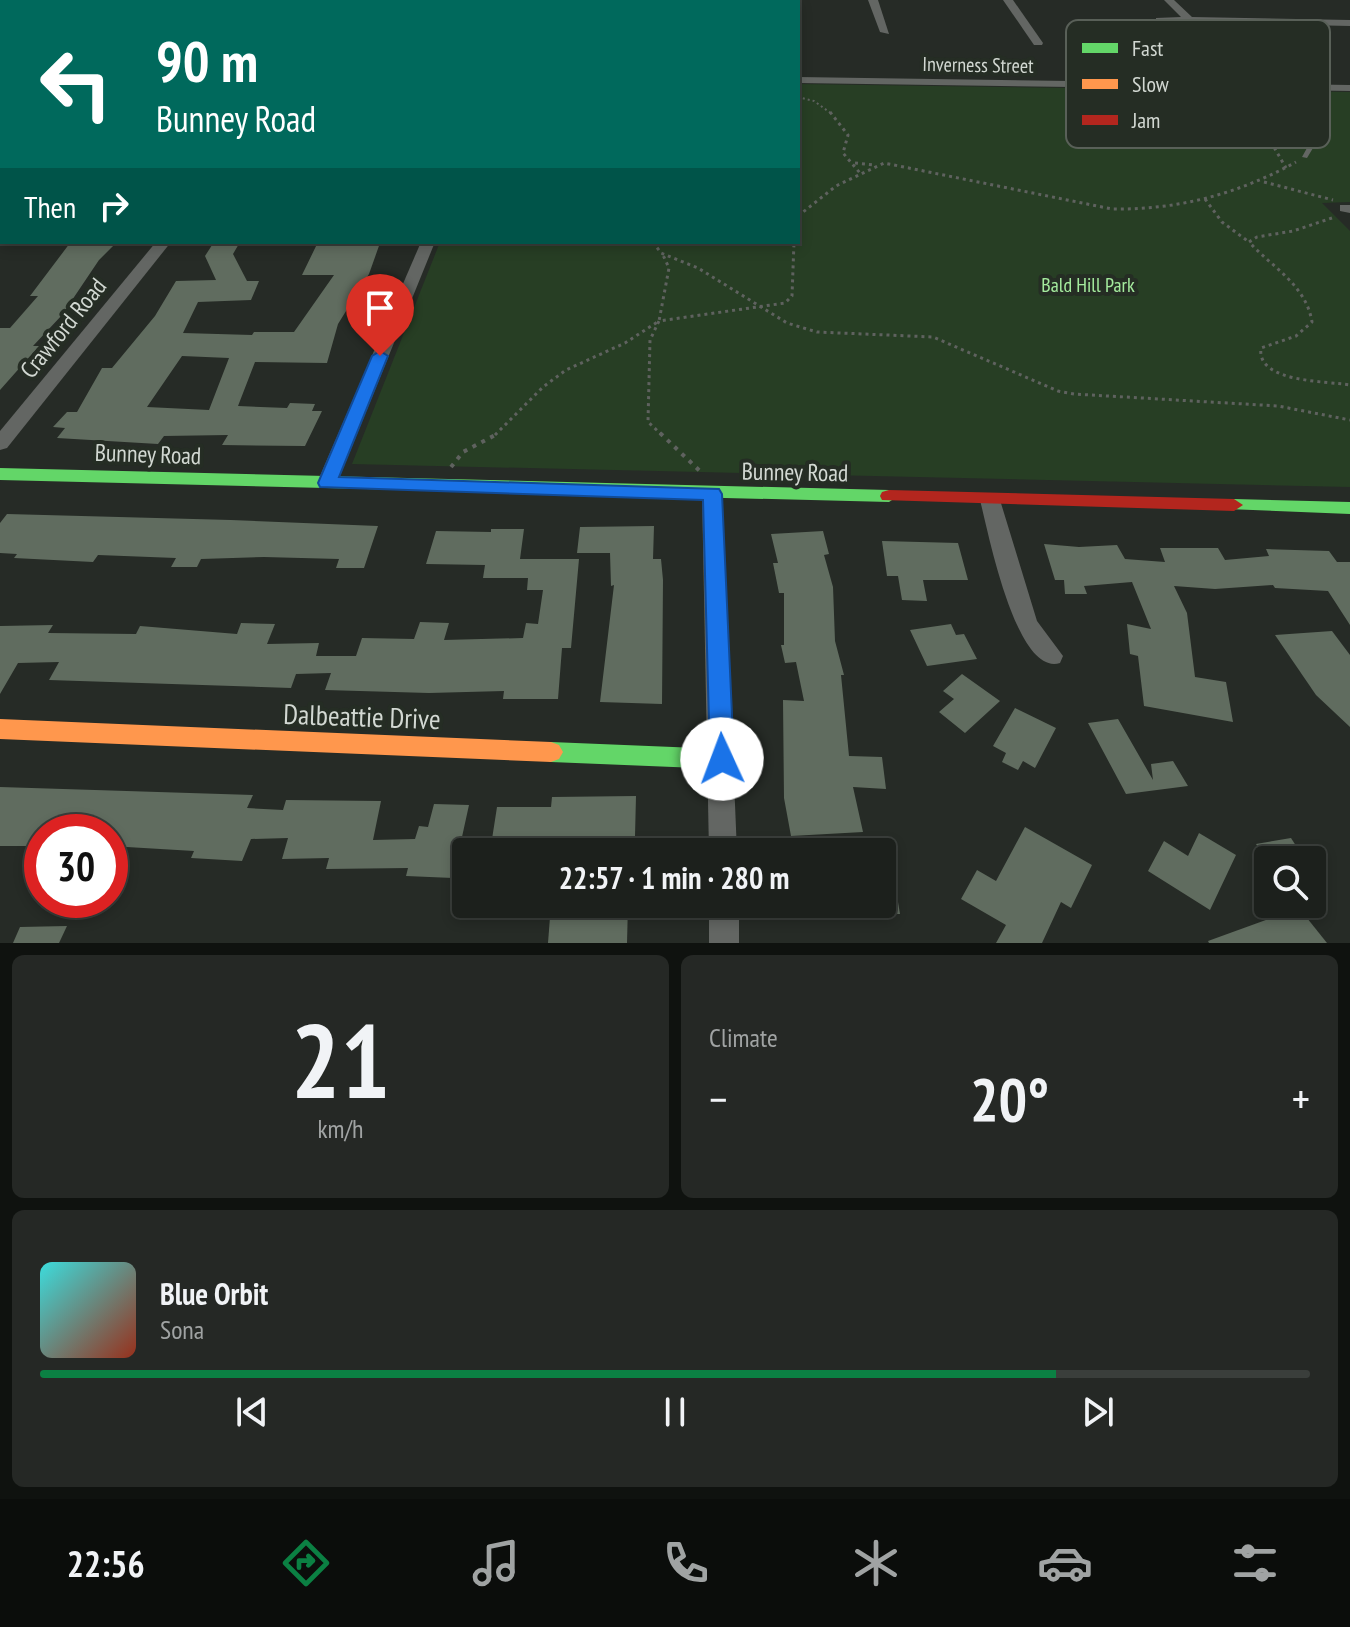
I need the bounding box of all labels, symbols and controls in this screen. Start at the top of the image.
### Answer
legend [1066,20,1330,148]
text: 90 m [156,25,258,97]
icon: left [24,32,128,136]
text: Fast [1132,34,1163,62]
street label: Inverness Street [922,51,1034,79]
text: Slow [1132,70,1169,98]
text: Bunney Road [156,95,316,142]
text: Jam [1131,106,1160,134]
icon: right [92,184,136,228]
text: Then [24,187,76,226]
street label: Crawford Road [13,271,113,385]
park label: Bald Hill Park [1041,272,1135,298]
pin [346,274,414,356]
icon: arrive [358,286,402,330]
street label: Bunney Road [94,437,202,471]
street label: Bunney Road [741,456,849,488]
street label: Dalbeattie Drive [283,695,441,737]
position arrow [680,717,764,801]
speed limit sign: 30 [24,814,128,918]
map controls [1254,846,1326,918]
button: search [1254,846,1326,918]
text: 22:57 · 1 min · 280 m [559,858,789,897]
text: 21 [291,992,390,1127]
text: Climate [709,1021,778,1054]
text: 20° [970,1060,1049,1138]
text: − [709,1070,727,1127]
text: + [1292,1070,1310,1127]
text: km/h [317,1112,364,1145]
text: Blue Orbit [160,1274,268,1313]
text: Sona [160,1313,204,1346]
icon: previous [230,1390,274,1434]
icon: pause [653,1390,697,1434]
icon: next [1076,1390,1120,1434]
icon: directions [278,1535,334,1591]
icon: music [468,1535,524,1591]
icon: phone [658,1535,714,1591]
icon: climate [848,1535,904,1591]
icon: car [1037,1535,1093,1591]
icon: filters [1227,1535,1283,1591]
text: 22:56 [67,1540,145,1587]

